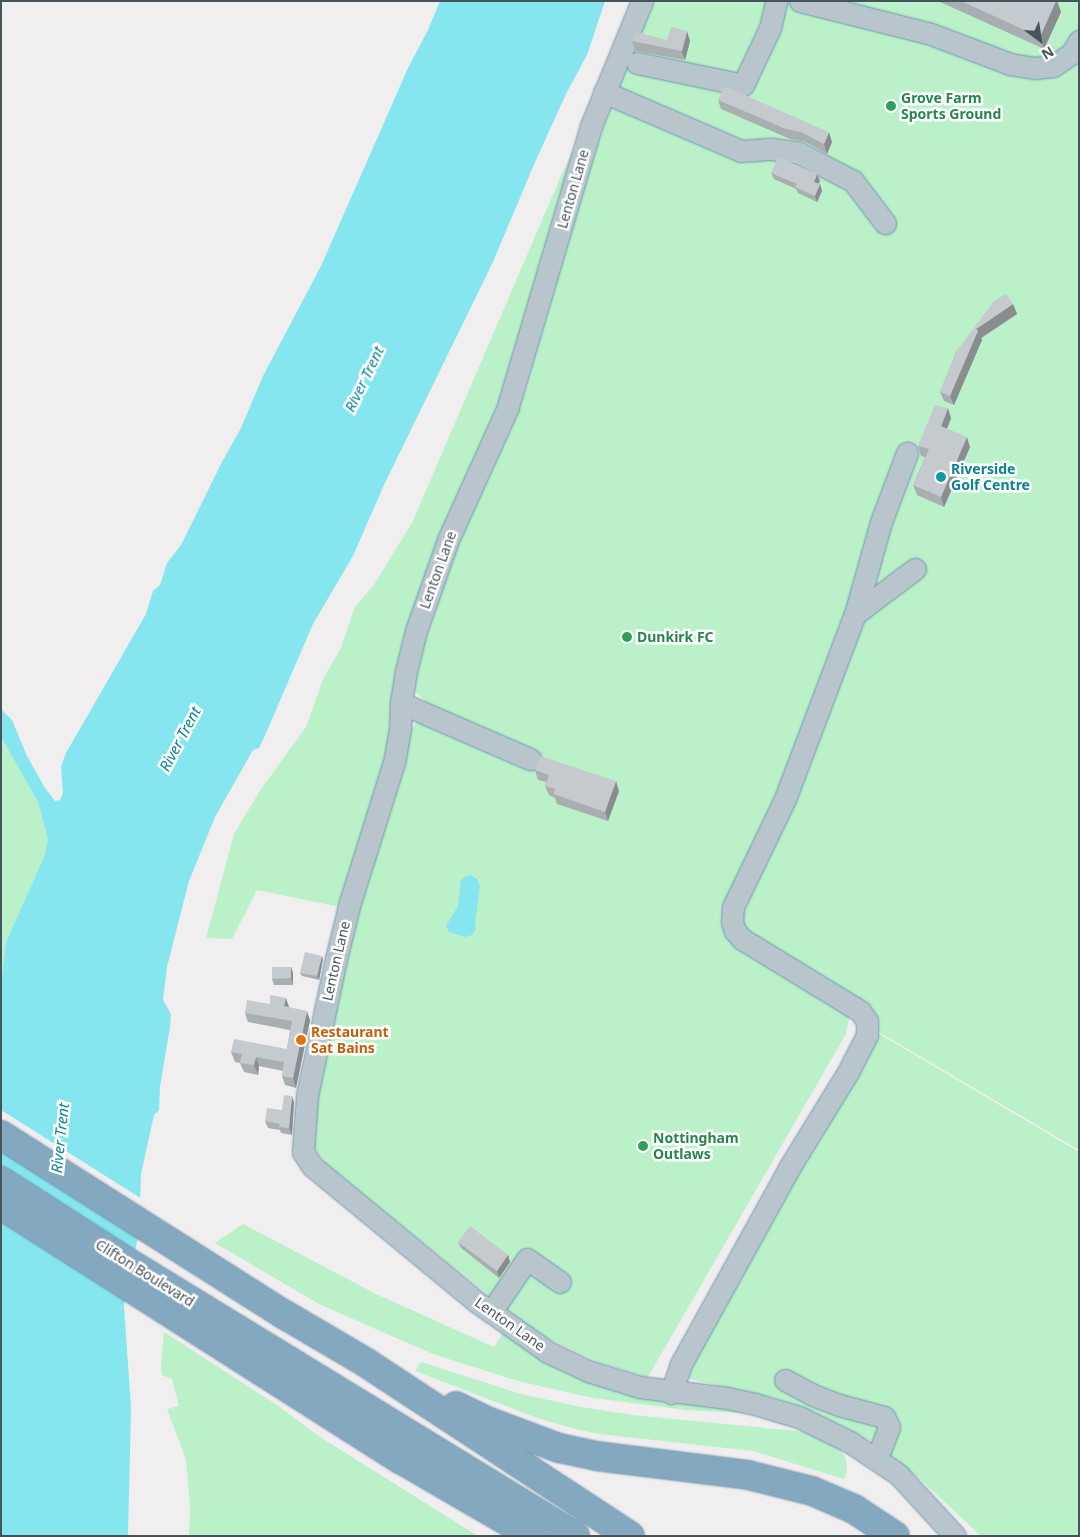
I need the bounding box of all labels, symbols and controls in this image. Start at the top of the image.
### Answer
north arrow [1015,15,1065,65]
text: N [1038,42,1058,64]
place label: Grove Farm Sports Ground [901,90,1001,122]
marker: Grove Farm Sports Ground [885,100,897,112]
street label: Lenton Lane [554,148,592,230]
water label: River Trent [340,343,388,415]
place label: Riverside Golf Centre [951,461,1030,494]
marker: Riverside Golf Centre [935,471,947,483]
street label: Lenton Lane [416,529,460,611]
place label: Dunkirk FC [637,629,714,645]
marker: Dunkirk FC [621,631,633,643]
water label: River Trent [156,704,204,774]
street label: Lenton Lane [319,919,353,1003]
place label: Restaurant Sat Bains [311,1024,389,1056]
marker: Restaurant Sat Bains [295,1034,307,1046]
water label: River Trent [47,1102,73,1174]
place label: Nottingham Outlaws [653,1130,739,1162]
marker: Nottingham Outlaws [637,1140,649,1152]
street label: Clifton Boulevard [93,1236,197,1310]
street label: Lenton Lane [472,1294,548,1354]

